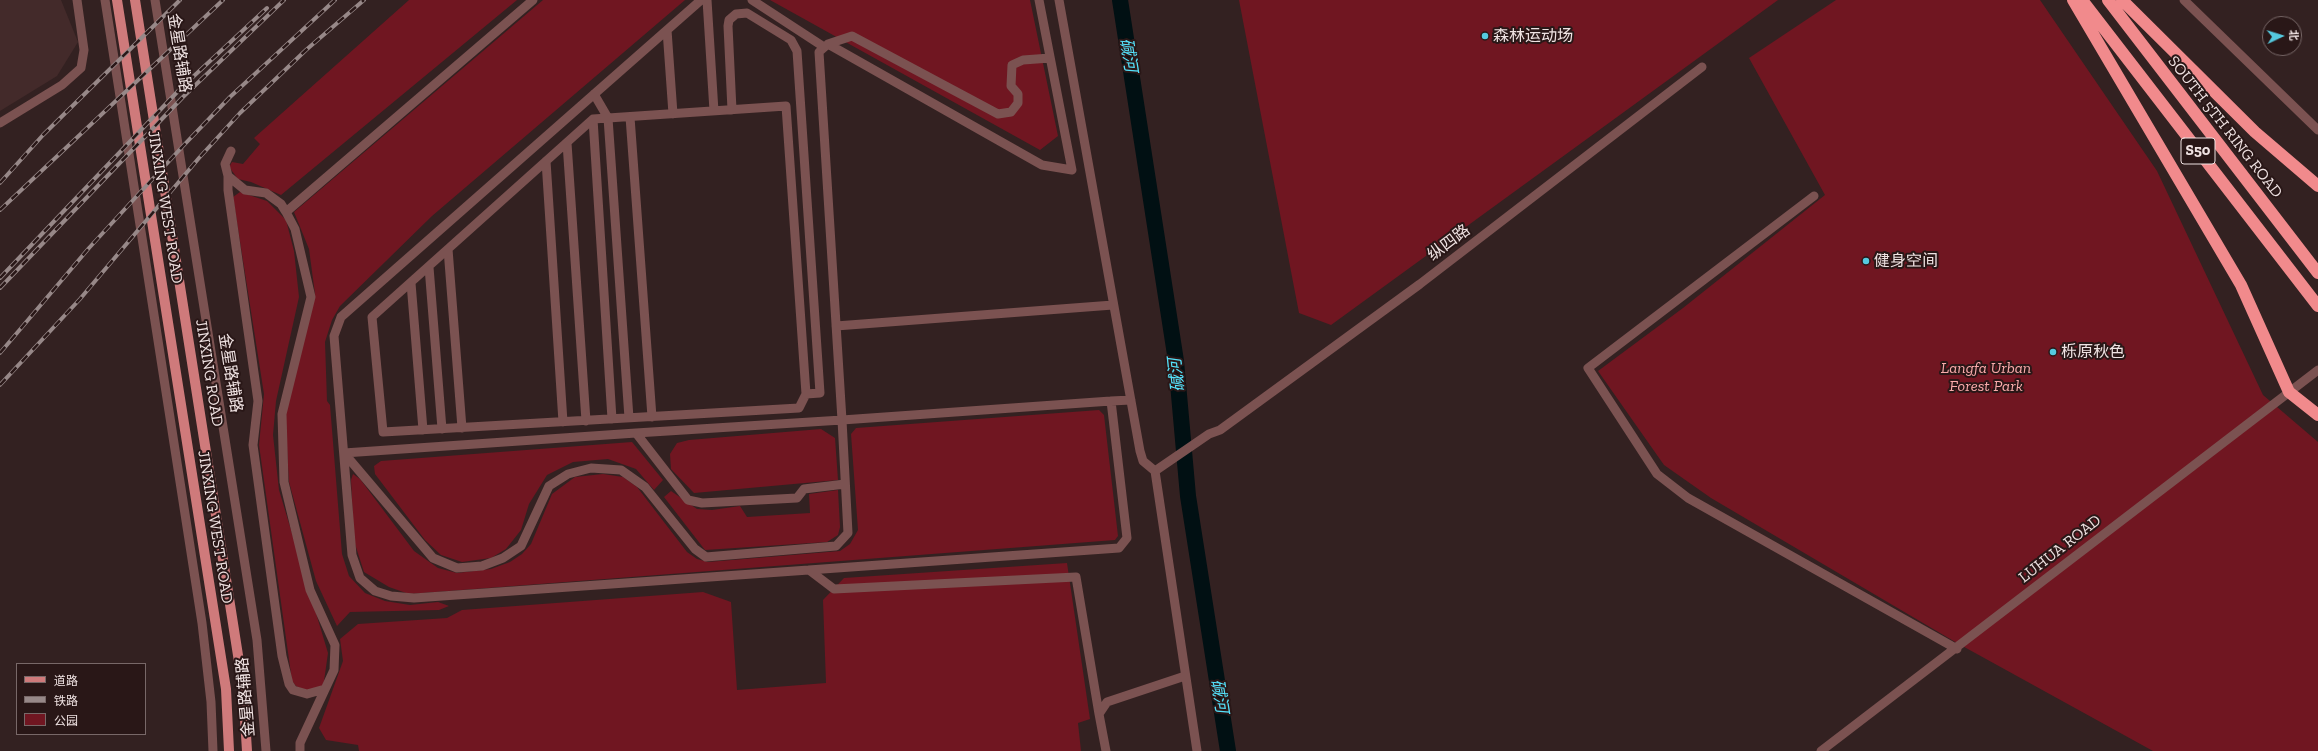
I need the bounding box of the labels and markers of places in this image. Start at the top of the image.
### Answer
place label: 森林运动场 [1493,26,1573,46]
marker: 森林运动场 [1480,31,1490,41]
place label: 健身空间 [1874,251,1938,271]
marker: 健身空间 [1861,256,1871,266]
place label: 栎原秋色 [2061,342,2125,362]
marker: 栎原秋色 [2048,347,2058,357]

